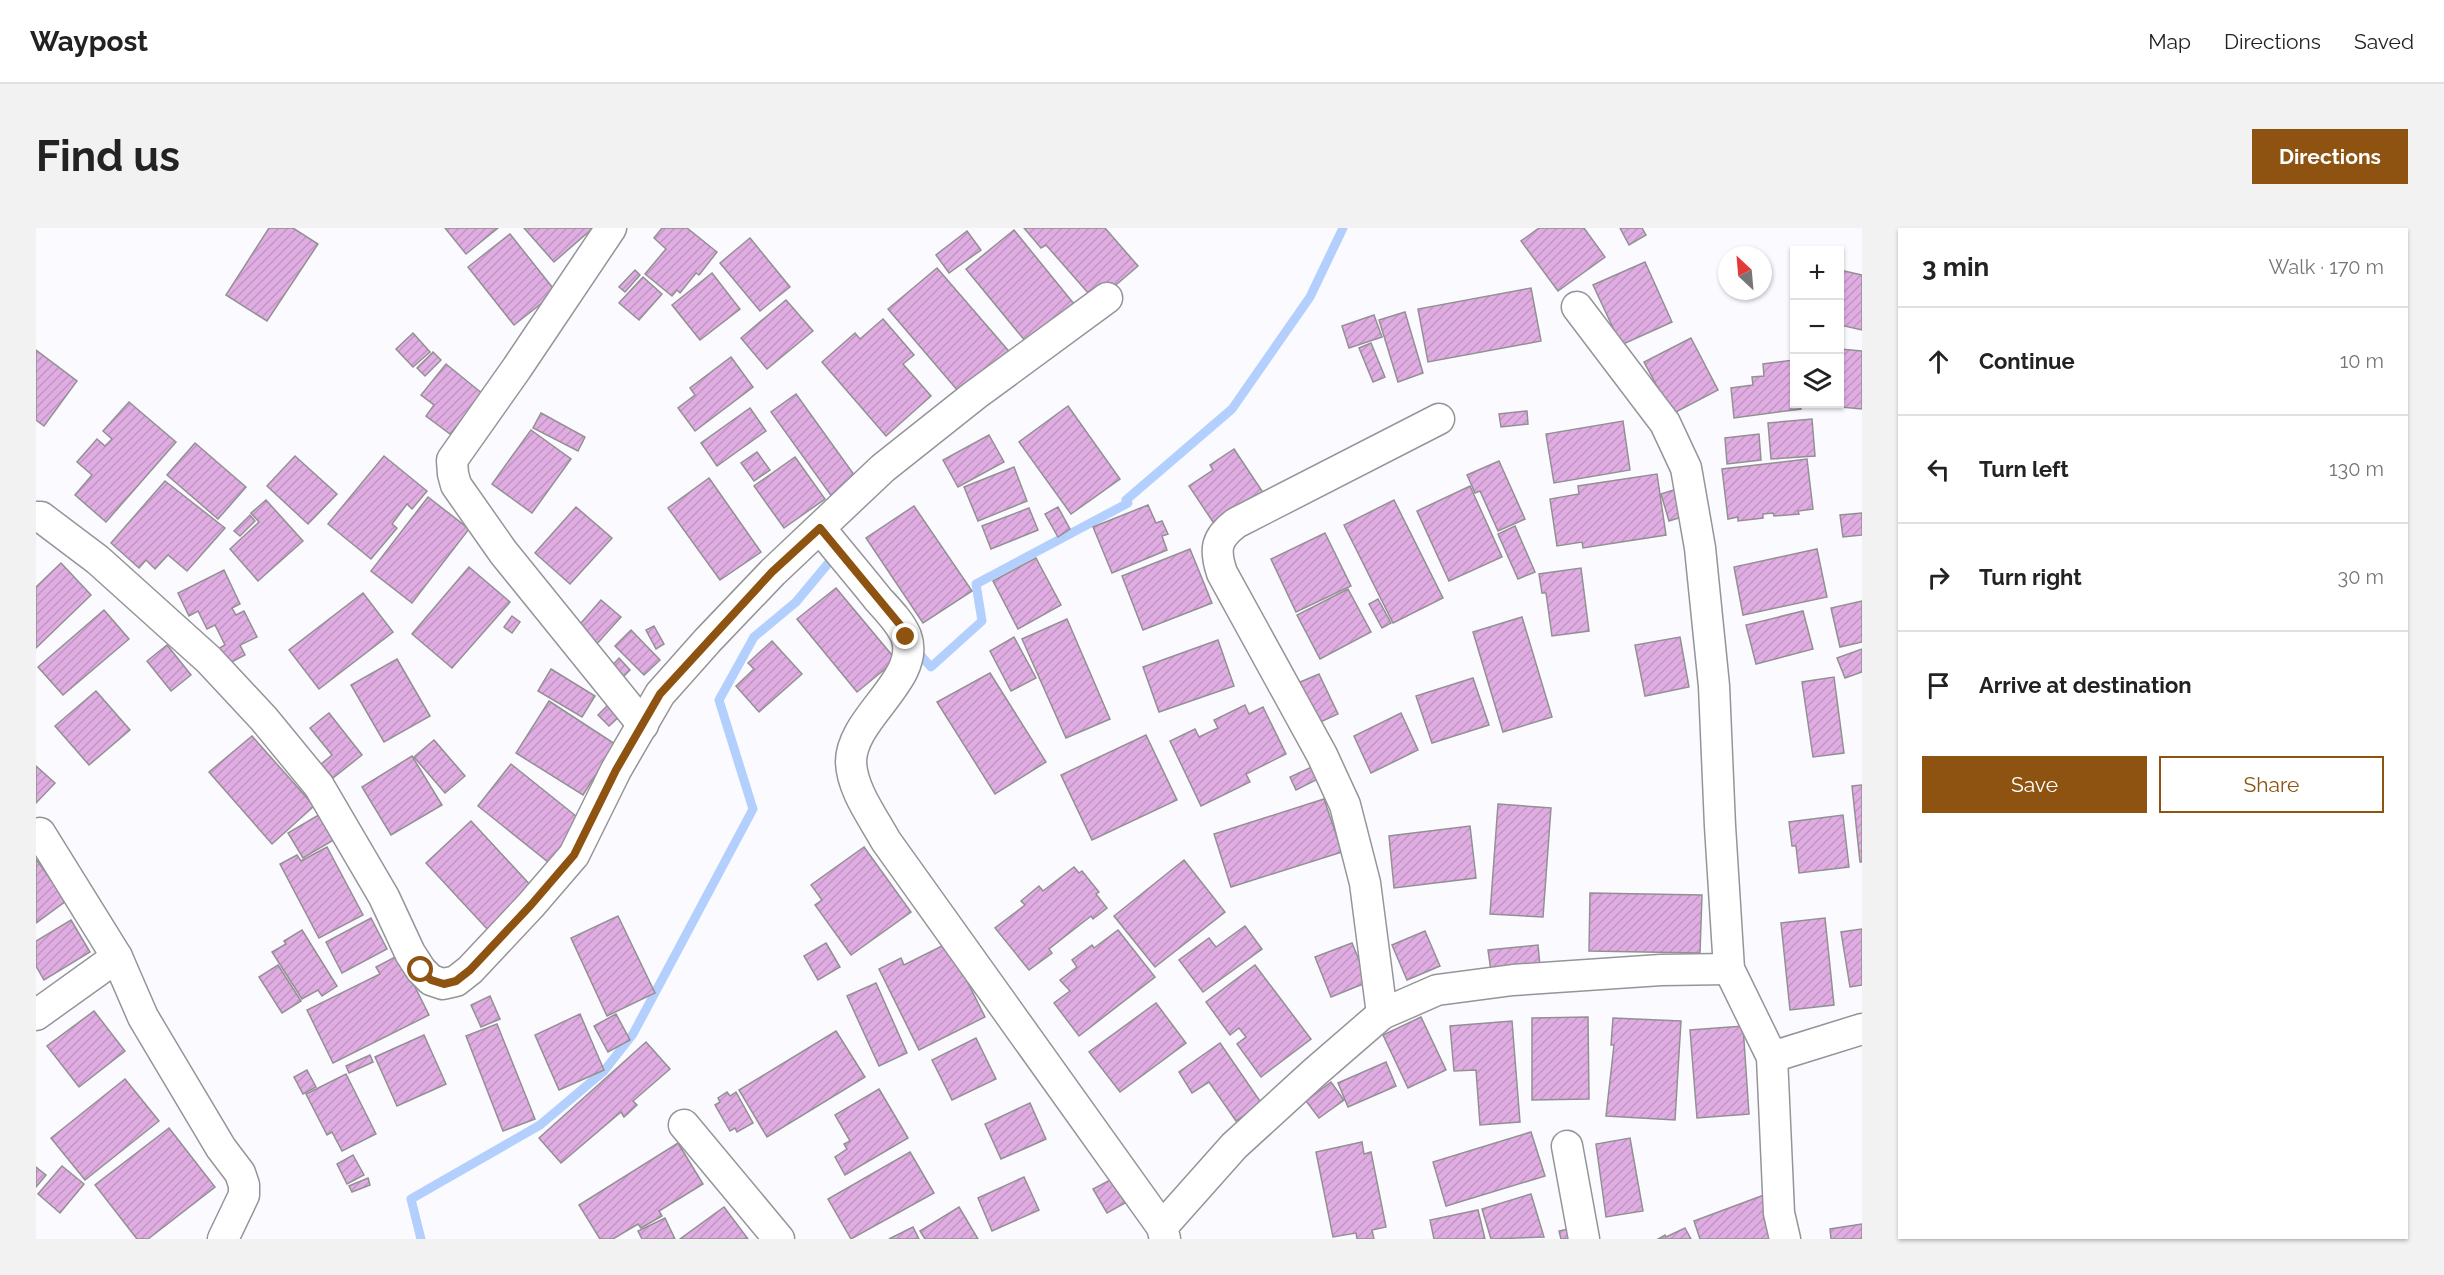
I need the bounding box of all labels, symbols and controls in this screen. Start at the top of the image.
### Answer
text: Waypost [30,25,148,58]
text: Map [2148,29,2191,54]
text: Directions [2224,29,2321,54]
text: Saved [2354,29,2414,54]
button: Directions [2252,129,2408,184]
text: Find us [36,132,180,181]
north arrow [1718,246,1772,300]
map controls [1790,246,1844,408]
button: + [1790,246,1844,300]
text: 3 min [1922,252,1989,282]
text: Walk · 170 m [2268,255,2384,279]
button: − [1790,300,1844,354]
icon: ahead [1922,345,1955,378]
text: Continue [1979,348,2075,374]
text: 10 m [2340,349,2384,373]
button: layers [1790,354,1844,408]
icon: left [1922,453,1955,486]
text: Turn left [1979,456,2069,482]
text: 130 m [2329,457,2384,481]
icon: right [1922,561,1955,594]
text: Turn right [1979,564,2082,590]
text: 30 m [2338,565,2384,589]
route end [892,623,918,649]
icon: arrive [1922,669,1955,702]
text: Arrive at destination [1979,672,2192,698]
button: Save [1922,756,2147,813]
button: Share [2159,756,2384,813]
route start [407,956,433,982]

